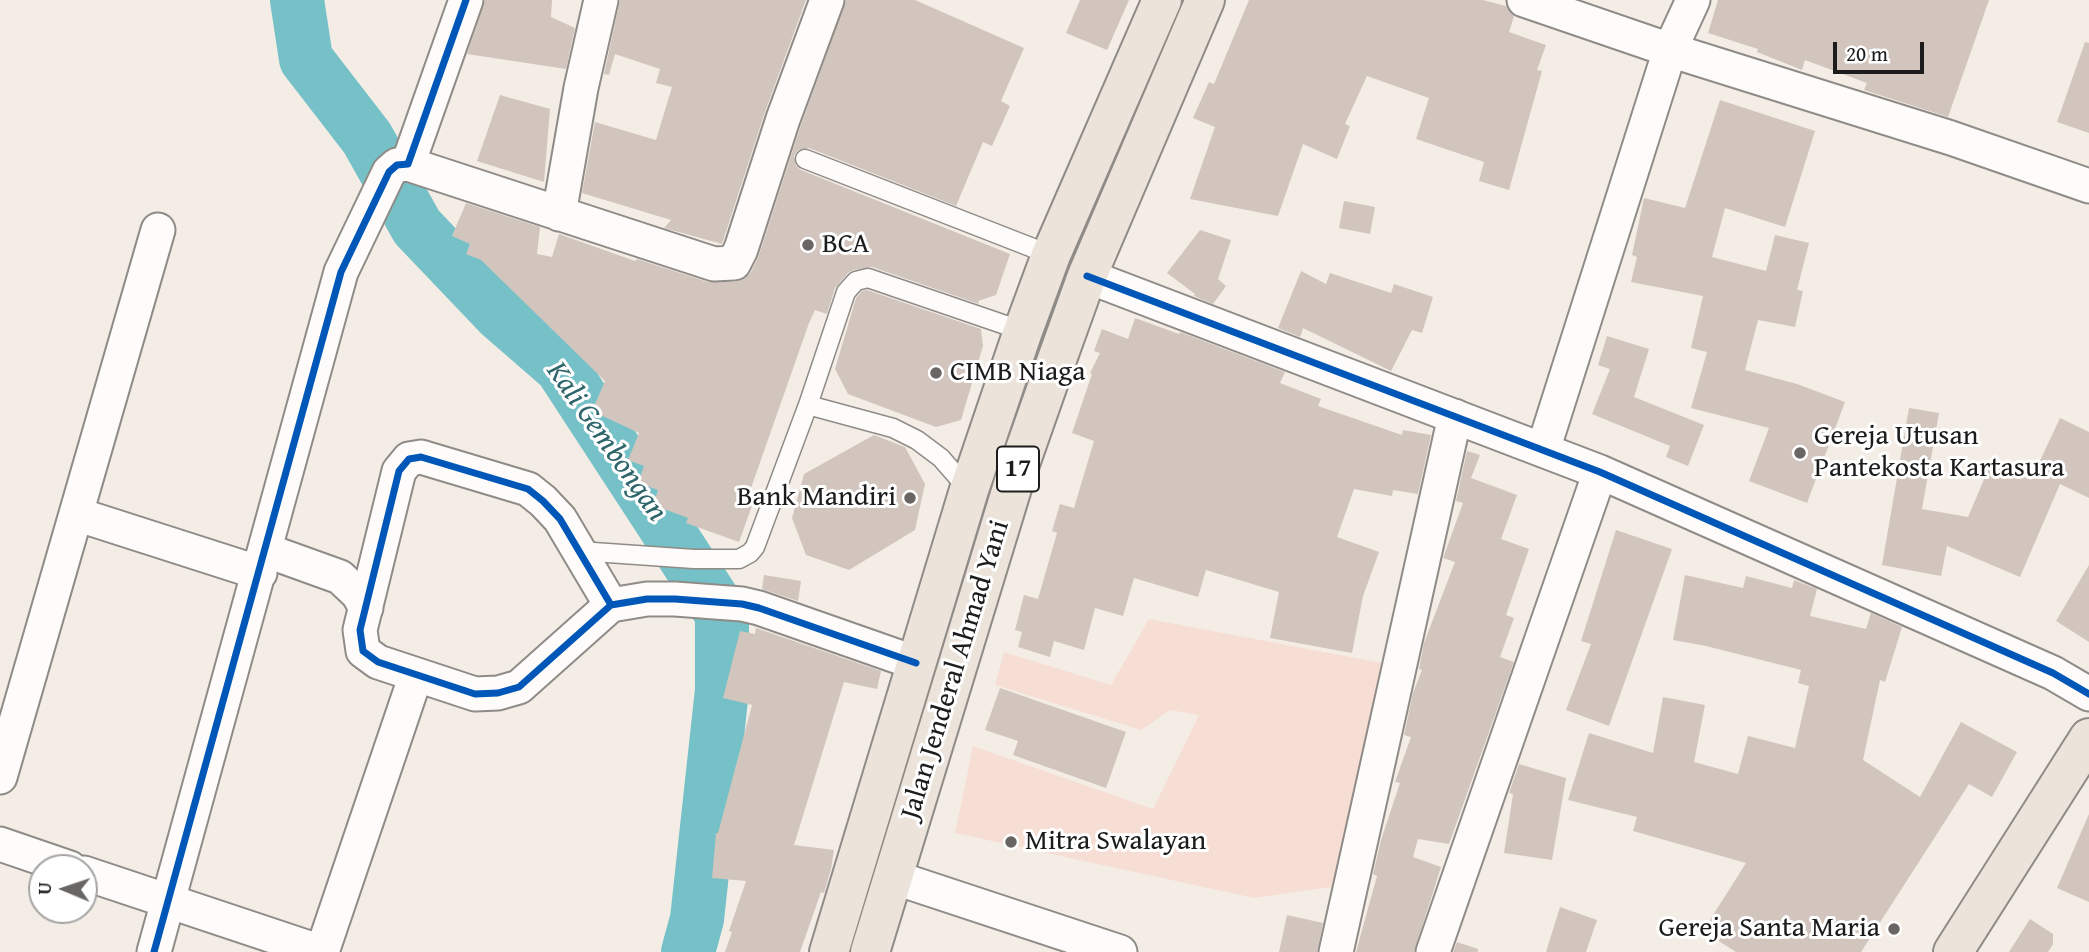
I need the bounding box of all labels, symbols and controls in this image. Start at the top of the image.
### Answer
scale bar [1837,28,1928,72]
text: 20 m [1846,38,1888,69]
place label: BCA [822,228,869,262]
marker: BCA [800,237,816,253]
water label: Kali Gembongan [538,355,674,529]
place label: CIMB Niaga [950,356,1085,390]
marker: CIMB Niaga [928,365,944,381]
place label: Gereja Utusan Pantekosta Kartasura [1814,420,2065,486]
marker: Gereja Utusan Pantekosta Kartasura [1792,445,1808,461]
road number: 17 [997,446,1039,491]
place label: Bank Mandiri [737,481,896,515]
marker: Bank Mandiri [902,490,918,506]
street label: Jalan Jenderal Ahmad Yani [894,516,1018,824]
place label: Mitra Swalayan [1025,825,1206,859]
marker: Mitra Swalayan [1003,834,1019,850]
north arrow [28,854,98,924]
text: U [30,881,58,895]
place label: Gereja Santa Maria [1658,912,1880,946]
marker: Gereja Santa Maria [1886,921,1902,937]

